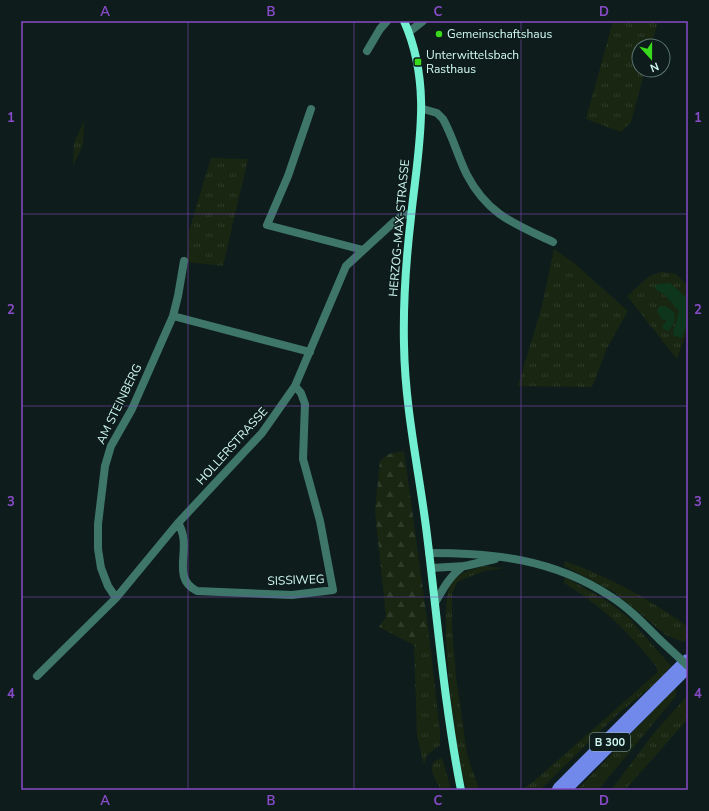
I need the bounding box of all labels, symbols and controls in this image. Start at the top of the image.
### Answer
text: A [100,3,110,21]
text: B [267,3,276,21]
text: C [434,3,443,21]
text: D [599,3,609,21]
place label: Gemeinschaftshaus [447,26,552,42]
marker: Gemeinschaftshaus [434,29,444,39]
north arrow [631,38,671,78]
place label: Unterwittelsbach Rasthaus [426,47,519,77]
marker: Unterwittelsbach Rasthaus [413,57,423,67]
text: N [648,58,661,75]
text: 1 [7,109,15,127]
text: 1 [694,109,702,127]
street label: HERZOG-MAX-STRASSE [385,159,413,297]
text: 2 [7,301,15,319]
text: 2 [694,301,702,319]
street label: AM STEINBERG [93,361,145,447]
street label: HOLLERSTRASSE [193,404,271,488]
text: 3 [7,493,15,511]
text: 3 [694,493,702,511]
street label: SISSIWEG [267,571,325,589]
text: 4 [7,685,15,703]
text: 4 [694,685,702,703]
road number: B 300 [590,733,630,751]
text: A [100,792,110,810]
text: B [267,792,276,810]
text: C [434,792,443,810]
text: D [599,792,609,810]

